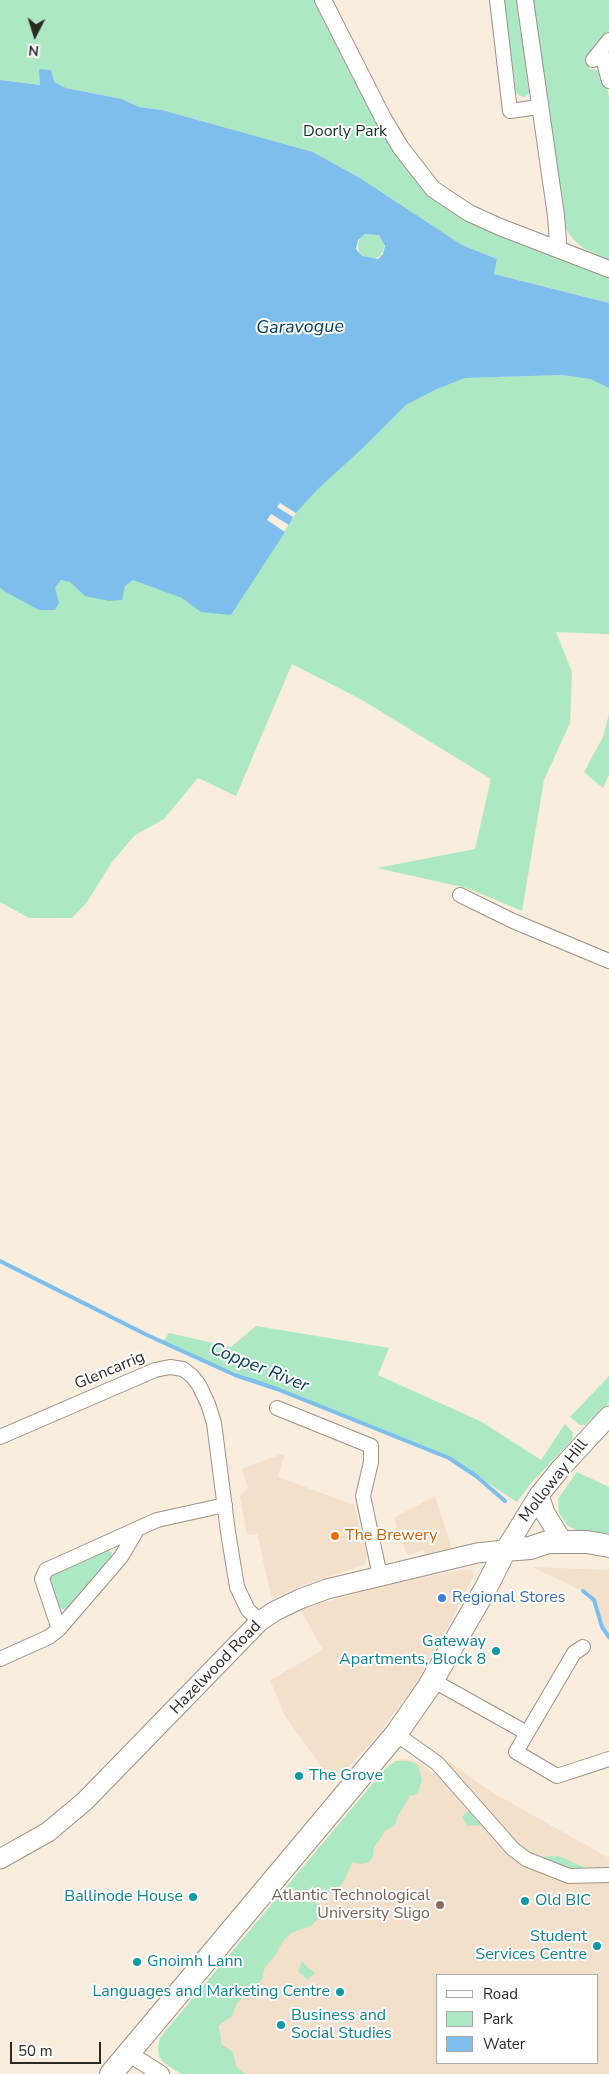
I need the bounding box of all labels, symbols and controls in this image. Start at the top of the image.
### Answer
north arrow [10,10,60,60]
text: N [28,41,40,60]
park label: Doorly Park [303,122,387,142]
water label: Garavogue [256,316,344,340]
water label: Copper River [207,1338,311,1398]
street label: Glencarrig [72,1348,148,1394]
street label: Molloway Hill [516,1436,592,1526]
place label: The Brewery [345,1526,437,1546]
marker: The Brewery [329,1530,341,1542]
place label: Regional Stores [452,1588,565,1608]
marker: Regional Stores [436,1592,448,1604]
street label: Hazelwood Road [166,1617,266,1719]
place label: Gateway Apartments, Block 8 [339,1632,486,1670]
marker: Gateway Apartments, Block 8 [490,1645,502,1657]
place label: The Grove [309,1766,383,1786]
marker: The Grove [293,1770,305,1782]
place label: Atlantic Technological University Sligo [271,1886,430,1924]
place label: Ballinode House [64,1887,183,1907]
marker: Ballinode House [187,1891,199,1903]
place label: Old BIC [535,1891,591,1911]
marker: Old BIC [519,1895,531,1907]
marker: Atlantic Technological University Sligo [434,1899,446,1911]
place label: Student Services Centre [475,1927,587,1965]
marker: Student Services Centre [591,1940,603,1952]
place label: Gnoimh Lann [147,1952,243,1972]
marker: Gnoimh Lann [131,1956,143,1968]
legend [436,1974,599,2064]
place label: Languages and Marketing Centre [93,1982,330,2002]
text: Road [483,1984,518,2004]
marker: Languages and Marketing Centre [334,1986,346,1998]
place label: Business and Social Studies [291,2006,392,2044]
text: Park [483,2009,513,2029]
marker: Business and Social Studies [275,2019,287,2031]
scale bar [12,2032,104,2064]
text: Water [483,2034,525,2054]
text: 50 m [18,2041,53,2061]

